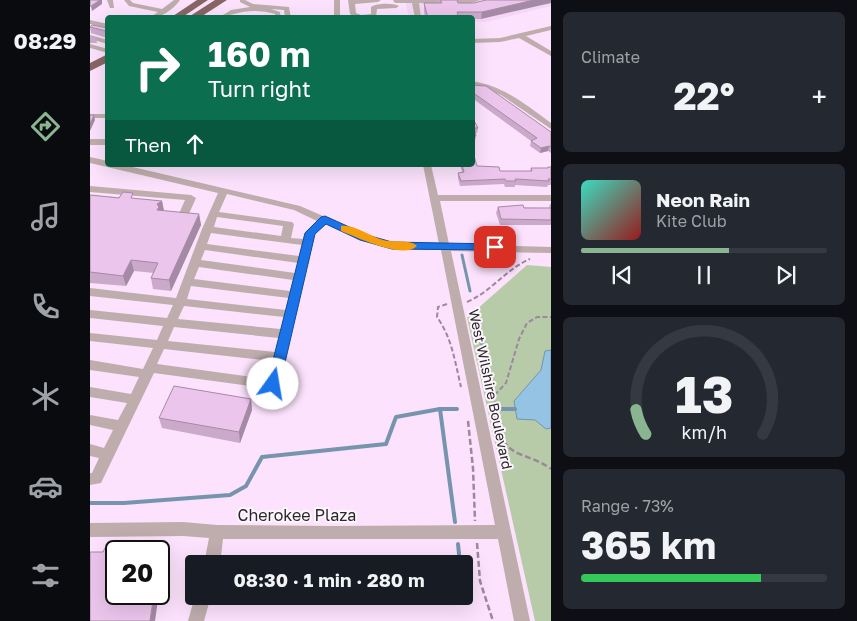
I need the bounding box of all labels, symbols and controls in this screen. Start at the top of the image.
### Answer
text: 08:29 [14,27,76,54]
text: 160 m [208,33,310,75]
icon: right [125,35,190,100]
text: Climate [581,47,640,67]
text: 22° [673,73,735,118]
text: Turn right [208,75,311,102]
text: − [581,80,596,113]
text: + [812,80,827,113]
icon: directions [28,109,63,144]
icon: ahead [181,130,209,158]
text: Then [125,133,171,156]
text: Neon Rain [656,188,750,211]
icon: music [28,199,63,234]
text: Kite Club [656,211,727,231]
pin [474,226,516,268]
icon: arrive [481,233,509,261]
icon: previous [608,261,636,289]
icon: pause [690,261,718,289]
icon: next [772,261,800,289]
icon: phone [28,289,63,324]
street label: West Wilshire Boulevard [466,307,516,471]
position arrow [246,357,298,409]
text: 13 [675,362,733,424]
icon: climate [28,379,63,414]
text: km/h [681,421,727,443]
icon: car [28,469,63,504]
text: Range · 73% [581,496,674,516]
street label: Cherokee Plaza [238,505,356,525]
text: 365 km [581,522,716,567]
speed limit sign: 20 [105,540,170,605]
icon: filters [28,558,63,593]
text: 08:30 · 1 min · 280 m [233,568,425,591]

